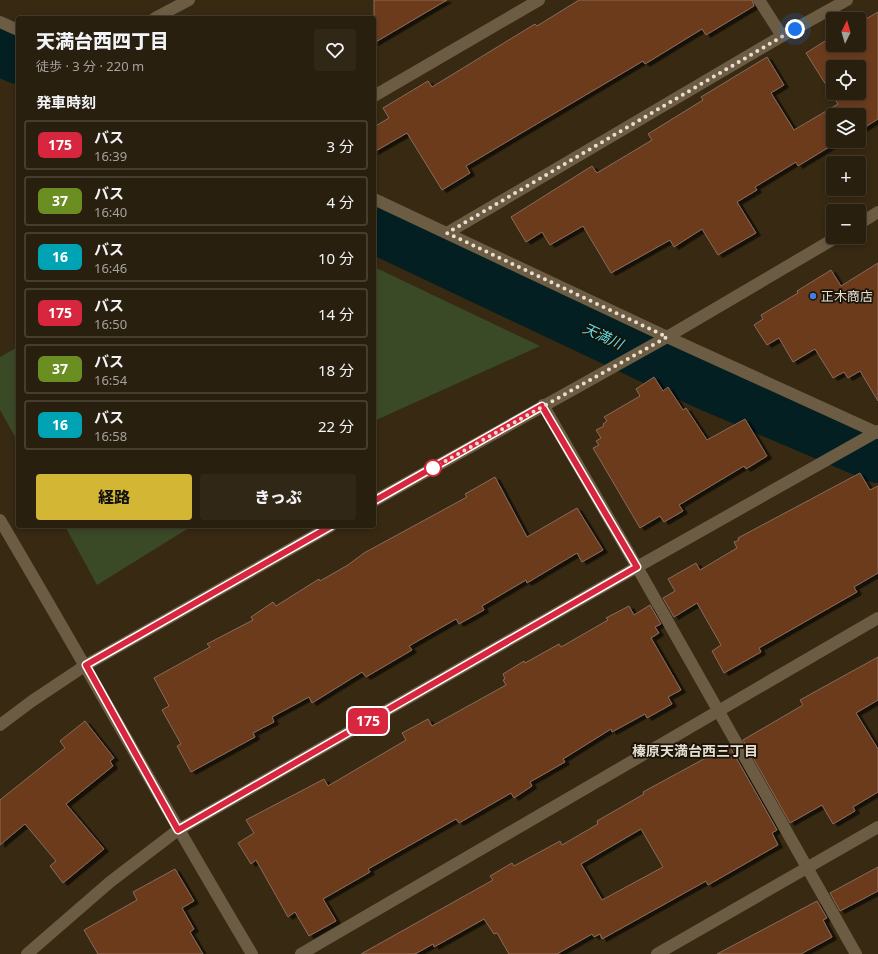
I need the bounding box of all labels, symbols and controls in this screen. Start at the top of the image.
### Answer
north arrow [826,12,866,52]
map controls [826,12,866,244]
your location [785,19,805,39]
text: 天満台西四丁目 [36,28,169,54]
button: heart [314,29,356,71]
text: 徒歩 · 3 分 · 220 m [36,57,144,75]
button: locate [826,60,866,100]
text: 発車時刻 [36,92,96,112]
button: layers [826,108,866,148]
text: バス [94,127,124,147]
text: 175 [48,135,72,154]
text: 3 分 [327,136,354,156]
text: 16:39 [94,147,127,165]
button: + [826,156,866,196]
text: バス [94,183,124,203]
text: 37 [52,191,68,210]
text: 4 分 [327,192,354,212]
text: 16:40 [94,203,127,221]
button: − [826,204,866,244]
text: バス [94,239,124,259]
text: 16 [52,247,68,266]
text: 10 分 [318,248,354,268]
text: 16:46 [94,259,127,277]
place label: 正木商店 [821,287,873,305]
marker: 正木商店 [808,291,818,301]
text: バス [94,295,124,315]
text: 175 [48,303,72,322]
text: 14 分 [318,304,354,324]
text: 16:50 [94,315,127,333]
water label: 天満川 [580,318,628,354]
text: バス [94,351,124,371]
text: 37 [52,359,68,378]
text: 18 分 [318,360,354,380]
text: 16:54 [94,371,127,389]
text: バス [94,407,124,427]
text: 16 [52,415,68,434]
text: 22 分 [318,416,354,436]
text: 16:58 [94,427,127,445]
unlabelled marker [424,459,442,477]
button: 経路 [36,474,192,520]
button: きっぷ [200,474,356,520]
line badge: 175 [345,708,391,734]
text: 175 [356,711,380,730]
district label: 榛原天満台西三丁目 [632,741,758,760]

